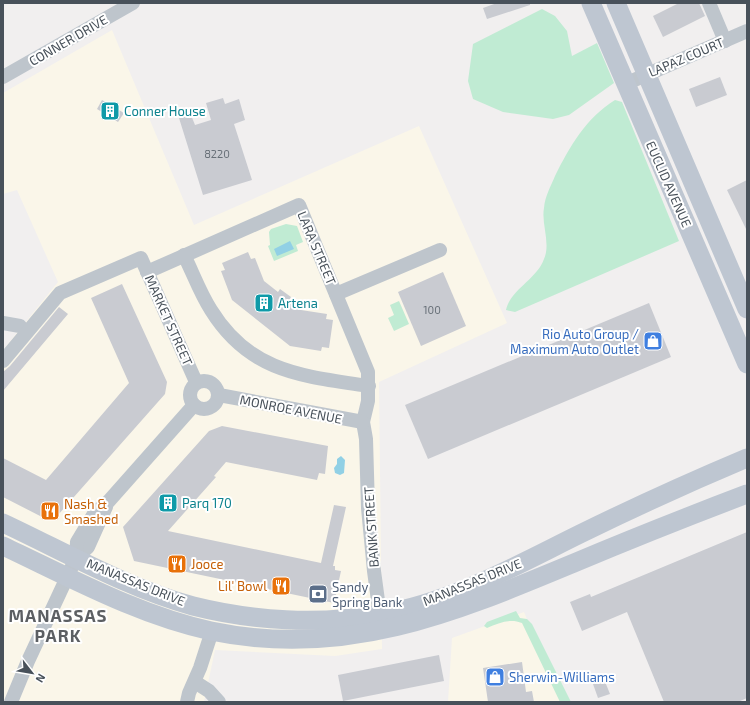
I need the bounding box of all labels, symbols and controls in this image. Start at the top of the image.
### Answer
street label: CONNER DRIVE [26,11,110,69]
street label: LAPAZ COURT [646,34,727,80]
building icon: Conner House [99,100,121,122]
place label: Conner House [124,103,206,119]
street label: EUCLID AVENUE [643,138,695,230]
house number: 8220 [204,147,230,160]
street label: LARA STREET [294,209,340,288]
street label: MARKET STREET [142,272,196,368]
building icon: Artena [253,292,275,314]
place label: Artena [278,295,318,311]
house number: 100 [423,303,441,316]
place label: Rio Auto Group / Maximum Auto Outlet [510,326,639,357]
shop icon: Rio Auto Group / Maximum Auto Outlet [642,330,664,352]
street label: MONROE AVENUE [239,391,343,427]
street label: BANK STREET [360,486,382,568]
building icon: Parq 170 [157,492,179,514]
place label: Parq 170 [182,495,232,511]
place label: Nash & Smashed [64,496,118,527]
restaurant icon: Nash & Smashed [39,500,61,522]
restaurant icon: Jooce [166,553,188,575]
street label: MANASSAS DRIVE [84,555,188,609]
street label: MANASSAS DRIVE [420,555,524,609]
place label: Jooce [191,556,223,572]
restaurant icon: Lil' Bowl [270,575,292,597]
place label: Lil' Bowl [218,578,267,594]
place label: Sandy Spring Bank [332,579,403,610]
bank icon: Sandy Spring Bank [307,583,329,605]
district label: MANASSAS PARK [8,605,108,645]
north arrow [12,653,52,693]
shop icon: Sherwin-Williams [484,666,506,688]
place label: Sherwin-Williams [509,669,615,685]
text: N [33,672,49,685]

